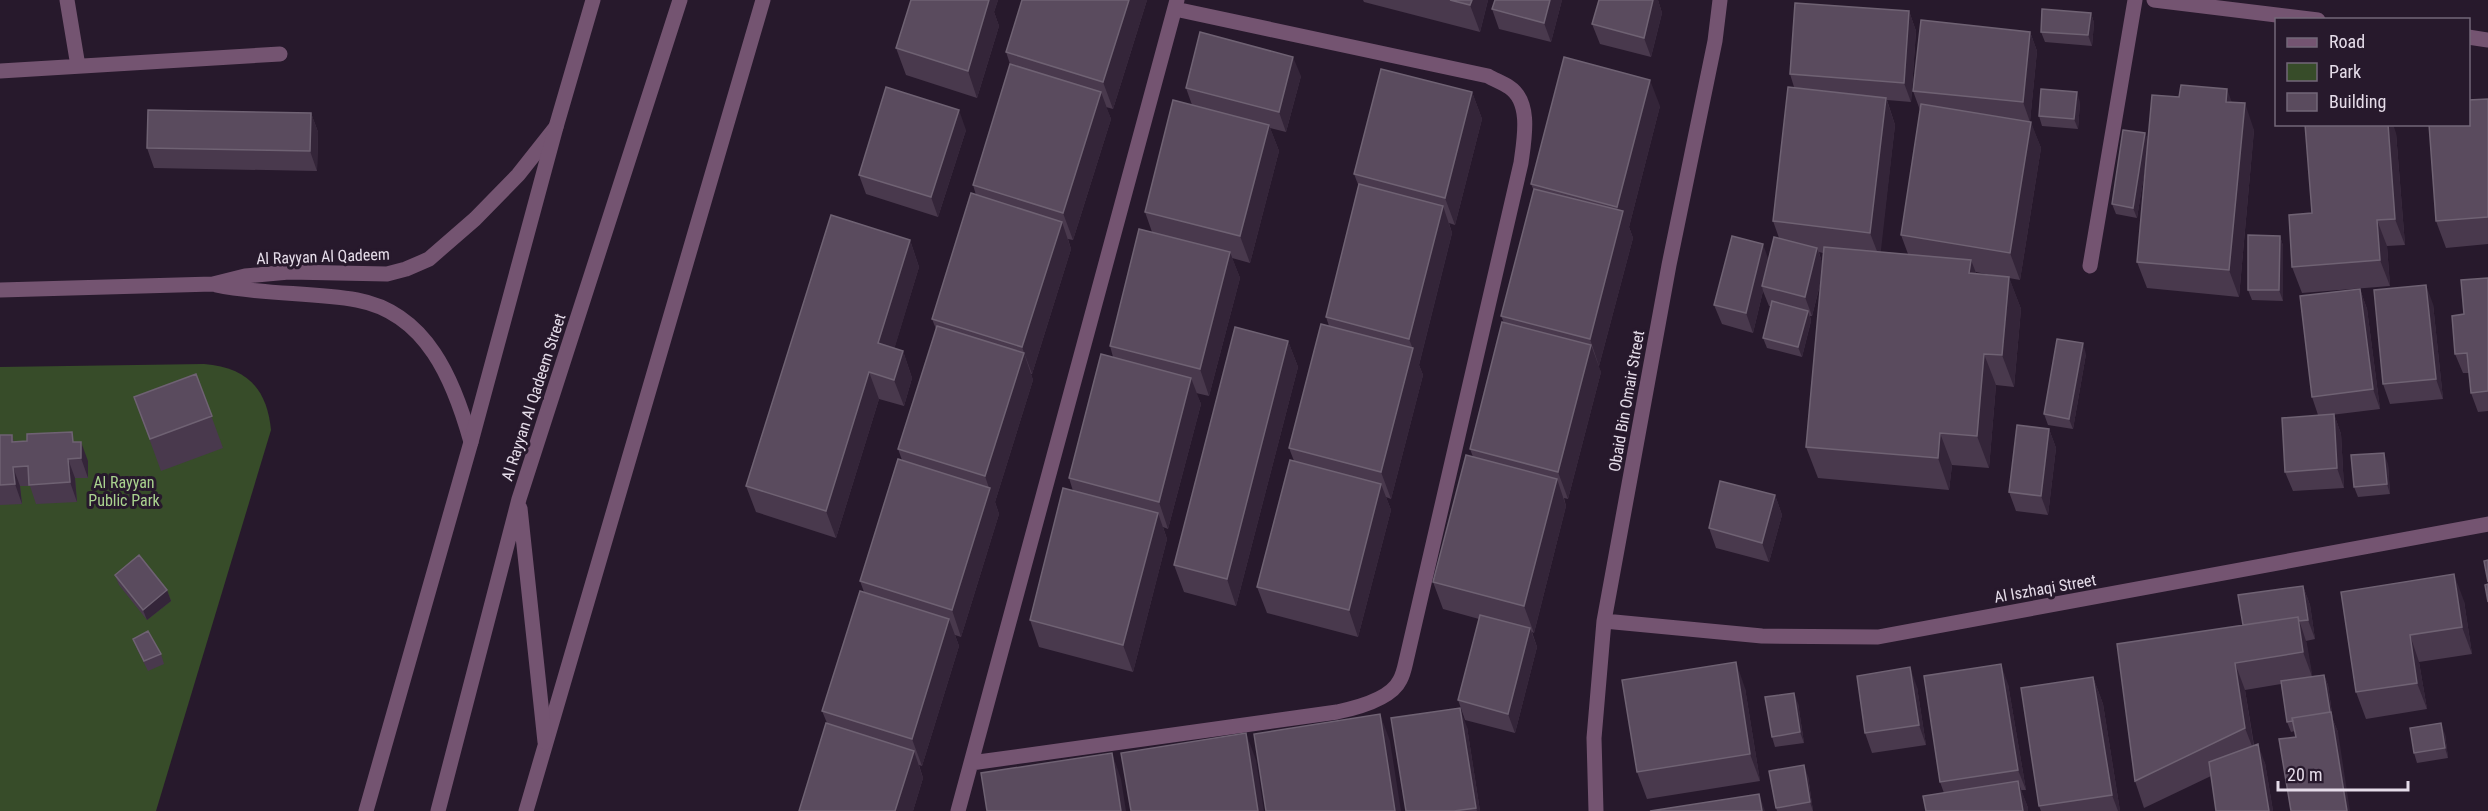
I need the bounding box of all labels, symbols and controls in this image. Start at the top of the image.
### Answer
legend [2275,18,2470,126]
text: Road [2329,31,2365,52]
text: Park [2329,61,2361,82]
text: Building [2329,91,2386,112]
street label: Al Rayyan Al Qadeem [256,245,390,268]
street label: Al Rayyan Al Qadeem Street [497,311,570,483]
street label: Obaid Bin Omair Street [1605,329,1648,473]
park label: Al Rayyan Public Park [88,473,161,510]
street label: Al Iszhaqi Street [1993,570,2098,607]
scale bar [2278,754,2408,792]
text: 20 m [2287,764,2322,785]

